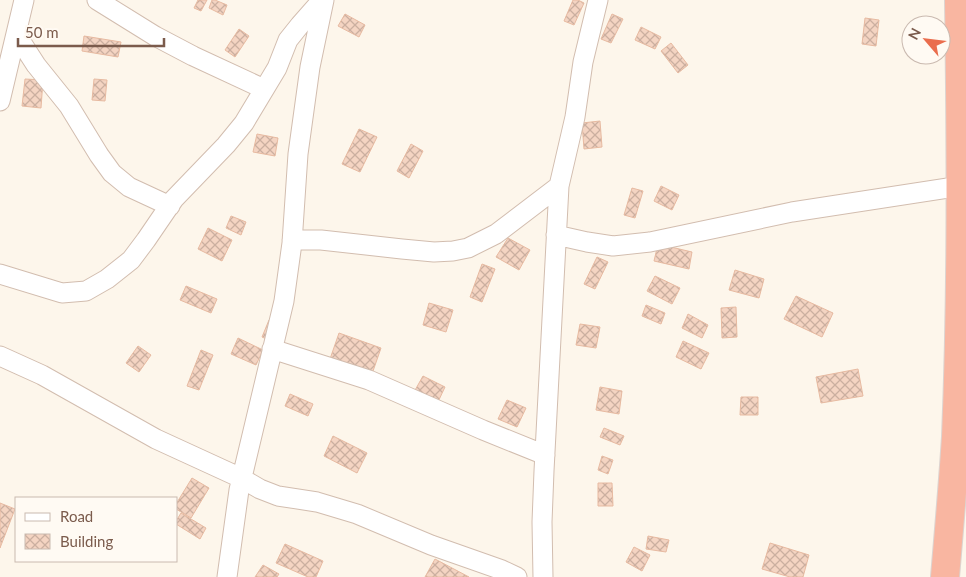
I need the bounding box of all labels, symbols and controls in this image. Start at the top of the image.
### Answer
scale bar [18,15,164,47]
north arrow [901,15,951,65]
text: 50 m [25,23,59,41]
text: N [904,25,924,42]
legend [15,497,178,562]
text: Road [60,507,93,525]
text: Building [60,532,113,550]

